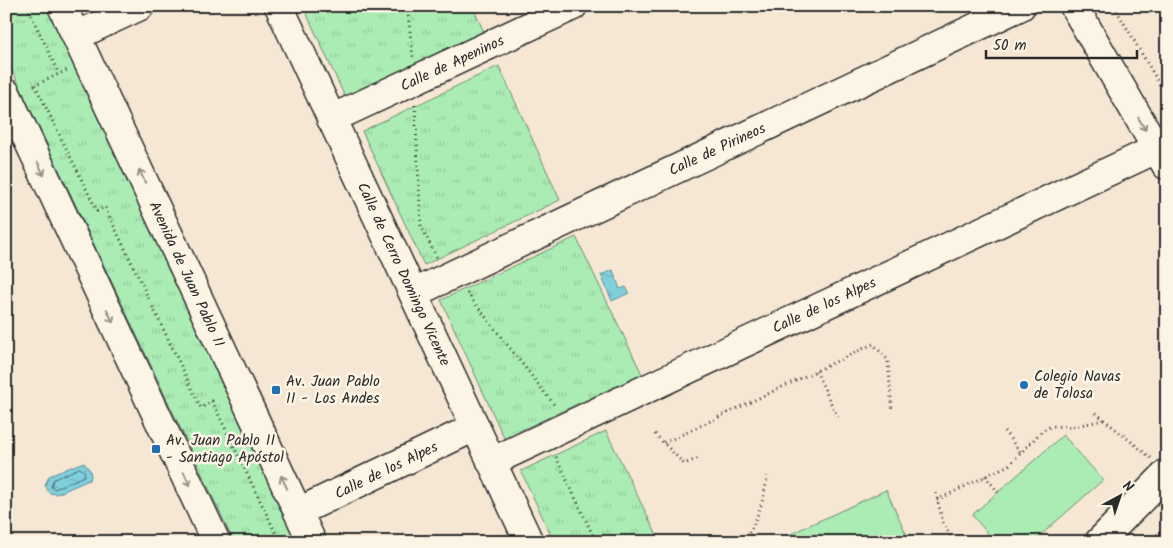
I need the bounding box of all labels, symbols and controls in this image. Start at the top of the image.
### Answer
scale bar [986,28,1137,60]
street label: Calle de Apeninos [397,29,509,98]
text: 50 m [993,34,1027,58]
one-way arrow [1138,116,1148,130]
street label: Calle de Pirineos [665,117,770,183]
one-way arrow [37,161,47,176]
one-way arrow [136,169,146,184]
street label: Calle de Cerro Domingo Vicente [350,179,456,370]
street label: Avenida de Juan Pablo II [142,197,231,352]
street label: Calle de los Alpes [768,271,881,341]
one-way arrow [106,308,116,323]
place label: Colegio Navas de Tolosa [1034,365,1121,406]
place label: Av. Juan Pablo II - Los Andes [286,370,380,411]
marker: Colegio Navas de Tolosa [1018,379,1030,391]
marker: Av. Juan Pablo II - Los Andes [270,384,282,396]
place label: Av. Juan Pablo II - Santiago Apóstol [166,429,284,470]
street label: Calle de los Alpes [331,435,443,506]
marker: Av. Juan Pablo II - Santiago Apóstol [150,443,162,455]
north arrow [1096,470,1146,520]
one-way arrow [182,471,192,486]
one-way arrow [278,475,288,490]
text: N [1117,476,1138,498]

